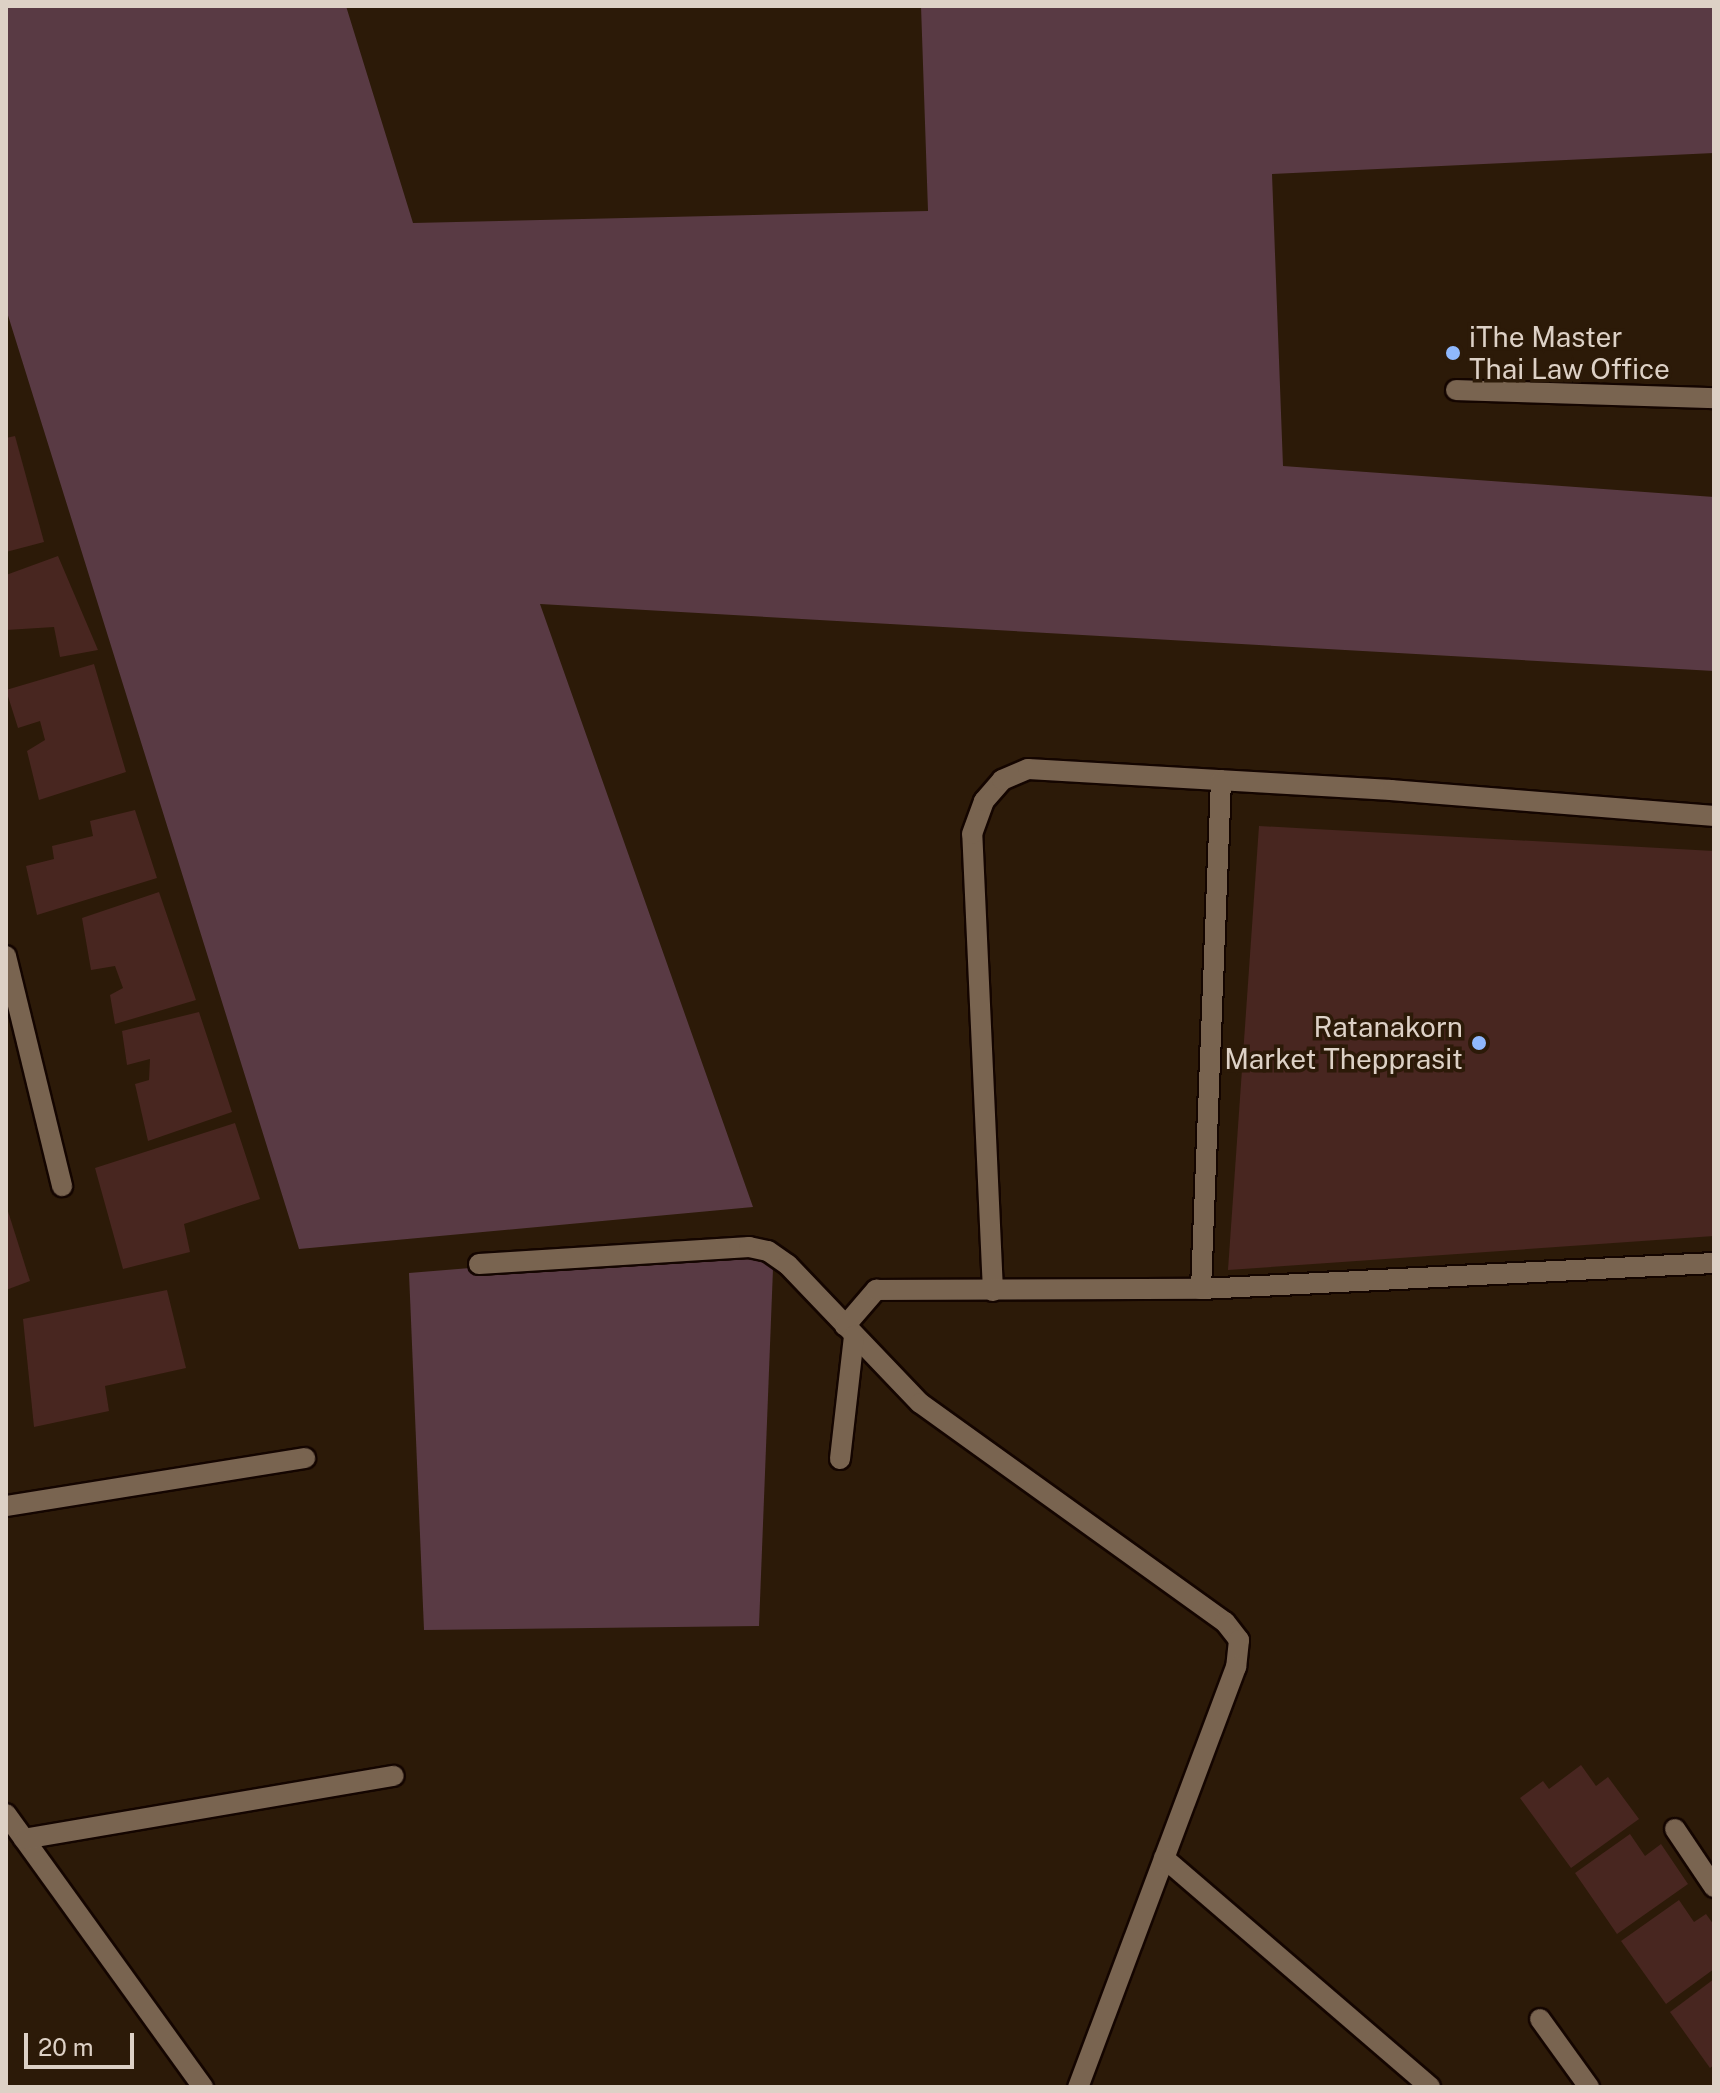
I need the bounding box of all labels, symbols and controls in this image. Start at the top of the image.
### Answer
place label: iThe Master Thai Law Office [1469,320,1670,386]
marker: iThe Master Thai Law Office [1444,344,1462,362]
place label: Ratanakorn Market Thepprasit [1224,1010,1463,1076]
marker: Ratanakorn Market Thepprasit [1470,1034,1488,1052]
scale bar [28,2017,138,2067]
text: 20 m [38,2033,94,2061]

